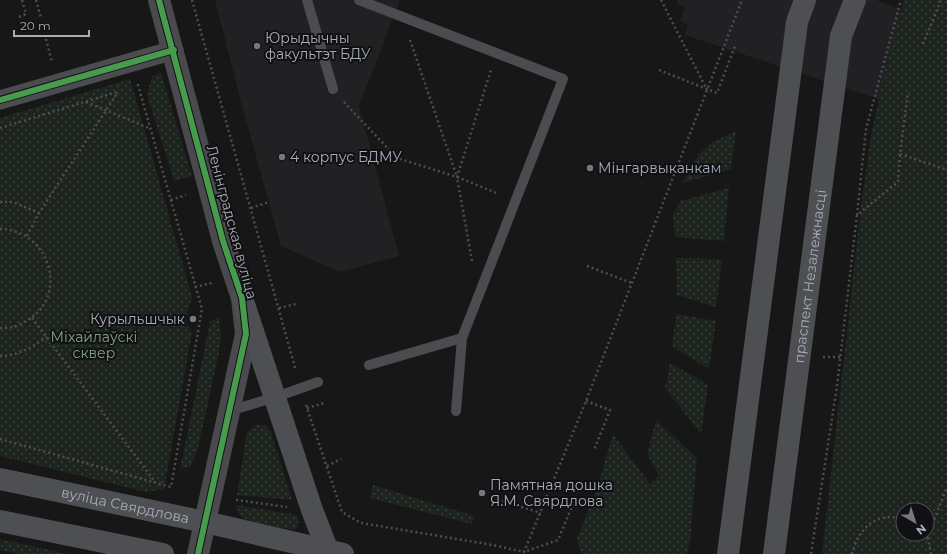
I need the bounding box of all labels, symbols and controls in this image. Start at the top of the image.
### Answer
scale bar [14,12,89,38]
text: 20 m [20,18,51,33]
place label: Юрыдычны факультэт БДУ [265,29,371,63]
marker: Юрыдычны факультэт БДУ [252,41,262,51]
street label: Ленінградская вуліца [203,143,261,301]
place label: 4 корпус БДМУ [290,148,402,166]
marker: 4 корпус БДМУ [277,152,287,162]
place label: Мінгарвыканкам [598,159,722,177]
marker: Мінгарвыканкам [585,163,595,173]
street label: праспект Незалежнасці [790,188,830,364]
place label: Курыльшчык [90,310,185,328]
marker: Курыльшчык [188,314,198,324]
park label: Міхайлаўскі сквер [51,328,137,362]
place label: Памятная дошка Я.М. Свярдлова [490,476,613,510]
street label: вуліца Свярдлова [60,483,191,527]
marker: Памятная дошка Я.М. Свярдлова [477,488,487,498]
north arrow [895,502,935,542]
text: N [913,522,929,538]

